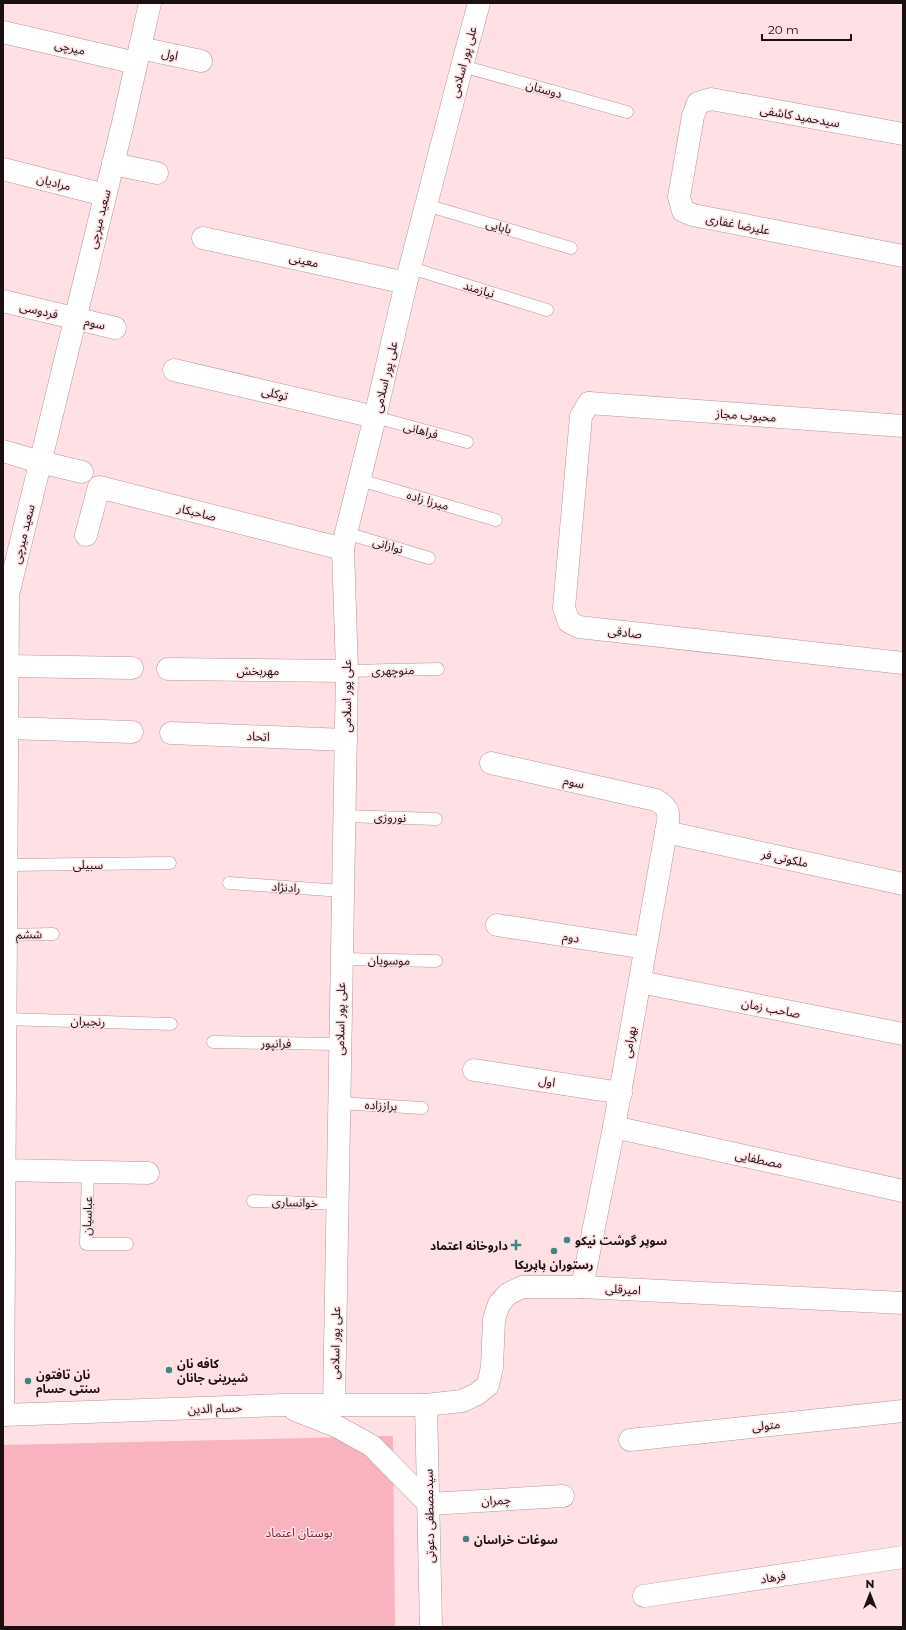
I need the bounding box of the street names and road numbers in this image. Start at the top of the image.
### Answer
street label: علی پور اسلامی [446,25,481,99]
street label: میرچی [53,36,87,59]
street label: اول [160,45,180,63]
street label: دوستان [524,77,564,101]
street label: سیدحمید کاشفی [759,102,841,130]
street label: مرادیان [35,171,73,194]
street label: سعید میرچی [84,188,115,250]
street label: علیرضا غفاری [705,210,771,238]
street label: بابایی [484,215,514,237]
street label: معینی [288,250,320,271]
street label: نیازمند [462,277,496,301]
street label: فردوسی [18,298,60,322]
street label: سوم [83,313,107,335]
street label: علی پور اسلامی [369,340,402,414]
street label: توکلی [260,383,290,403]
street label: محبوب مجاز [714,405,777,425]
street label: فراهانی [402,418,440,442]
street label: میرزا زاده [405,487,451,513]
street label: صاحبکار [175,500,218,524]
street label: سعید میرچی [8,503,39,565]
street label: نوازانی [371,534,405,556]
street label: صادقی [607,623,643,641]
street label: علی پور اسلامی [339,660,355,733]
street label: منوچهری [371,662,415,679]
street label: مهربخش [237,663,279,678]
street label: اتحاد [246,728,270,744]
street label: سوم [562,772,586,794]
street label: نوروزی [374,809,406,825]
street label: ملکوتی فر [759,846,810,870]
street label: سبیلی [73,857,103,872]
street label: رادنژاد [271,879,301,895]
street label: ششم [16,926,42,944]
street label: دوم [561,928,581,948]
street label: موسویان [368,952,410,968]
street label: علی پور اسلامی [332,982,349,1056]
street label: صاحب زمان [740,995,802,1021]
street label: رنجبران [70,1013,106,1029]
street label: بهرامی [619,1025,639,1059]
street label: فرانپور [260,1035,291,1052]
street label: اول [538,1072,556,1090]
street label: براززاده [364,1097,398,1113]
street label: مصطفایی [734,1147,784,1171]
street label: خوانساری [272,1194,318,1210]
street label: عباسیان [79,1196,95,1236]
street label: امیرقلی [605,1281,641,1297]
street label: علی پور اسلامی [327,1306,344,1380]
street label: حسام الدین [188,1400,243,1418]
street label: متولی [751,1416,781,1434]
street label: سیدمصطفی دعوتی [421,1469,437,1563]
street label: چمران [481,1492,511,1509]
street label: فرهاد [759,1568,787,1586]

